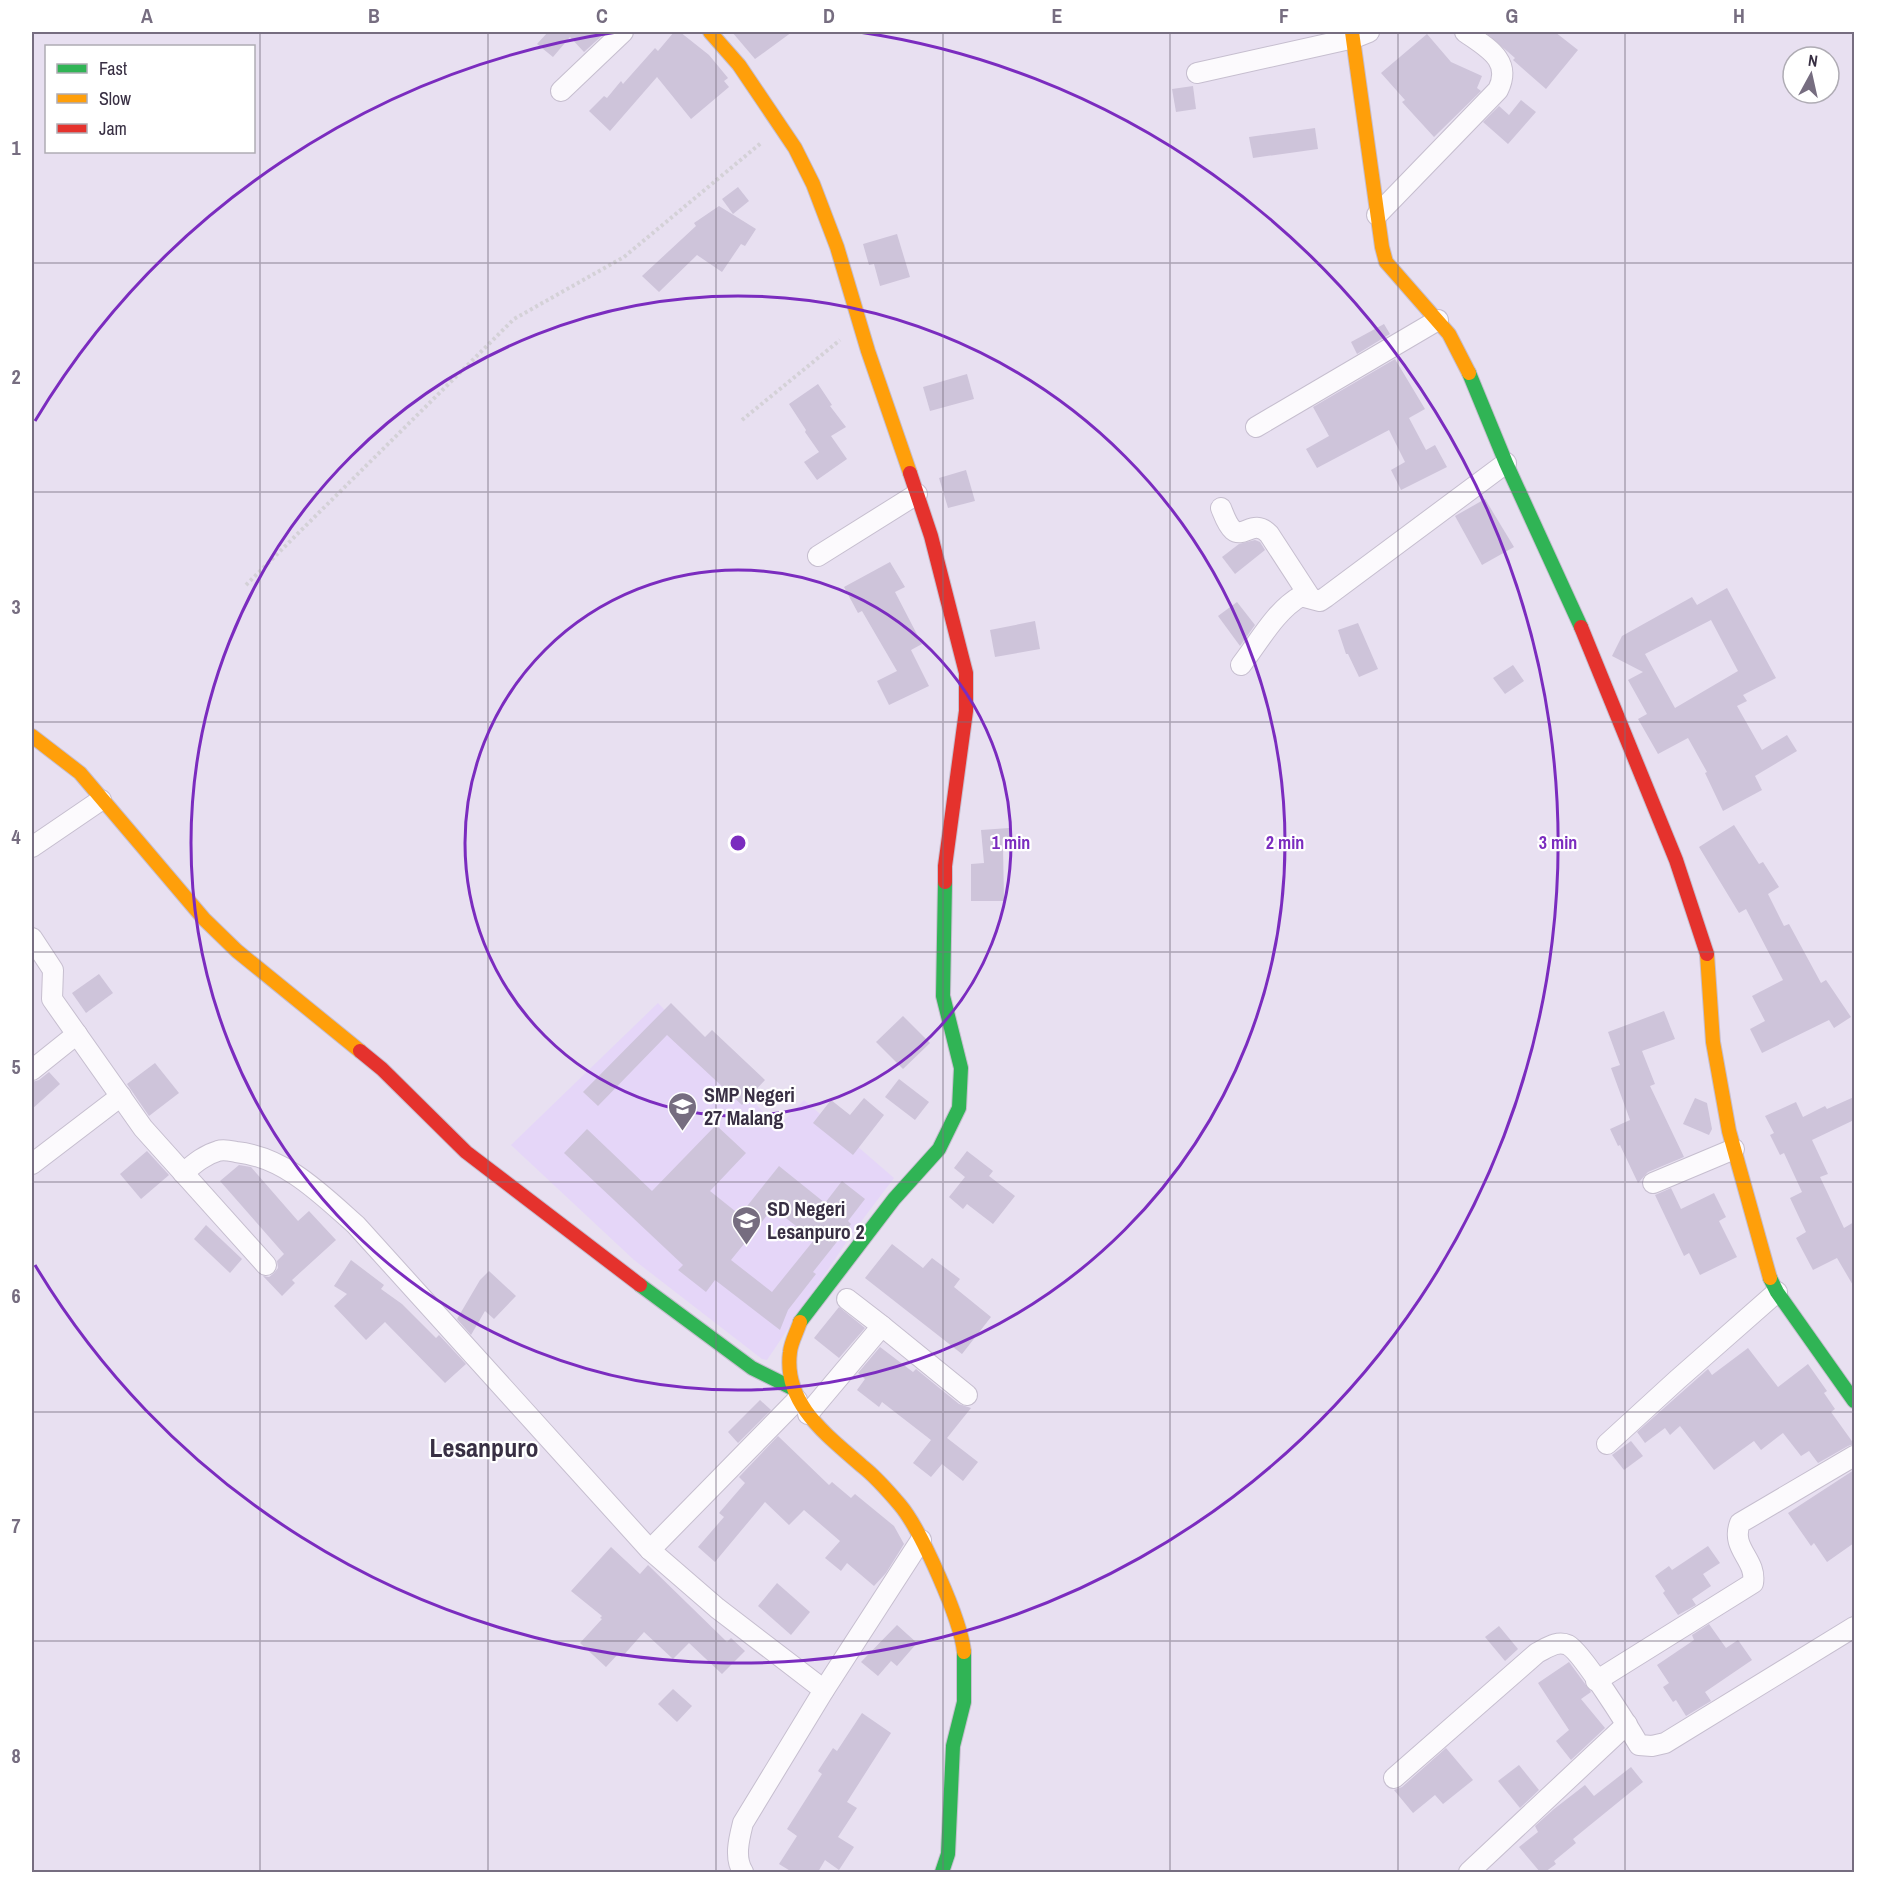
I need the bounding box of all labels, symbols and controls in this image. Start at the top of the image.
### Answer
text: A [141,2,153,29]
text: B [368,2,380,29]
text: C [596,2,608,29]
text: D [823,2,835,29]
text: E [1052,2,1063,29]
text: F [1279,2,1289,29]
text: G [1506,2,1518,29]
text: H [1733,2,1745,29]
legend [45,45,255,153]
north arrow [1781,45,1841,105]
text: N [1807,49,1819,72]
text: Fast [99,56,127,81]
text: Slow [99,86,131,111]
text: Jam [99,116,127,141]
text: 1 [11,134,21,161]
text: 2 [11,363,21,390]
text: 3 [11,593,21,620]
text: 4 [11,823,21,850]
text: 1 min [992,830,1030,855]
text: 2 min [1266,830,1304,855]
text: 3 min [1539,830,1577,855]
centre of rings [728,833,748,853]
text: 5 [11,1053,21,1080]
place label: SMP Negeri 27 Malang [704,1081,795,1131]
school or university icon: SMP Negeri 27 Malang [667,1090,699,1132]
place label: SD Negeri Lesanpuro 2 [767,1195,865,1245]
school or university icon: SD Negeri Lesanpuro 2 [730,1204,762,1246]
text: 6 [11,1282,21,1309]
district label: Lesanpuro [430,1430,539,1465]
text: 7 [11,1512,21,1539]
text: 8 [11,1742,21,1769]

